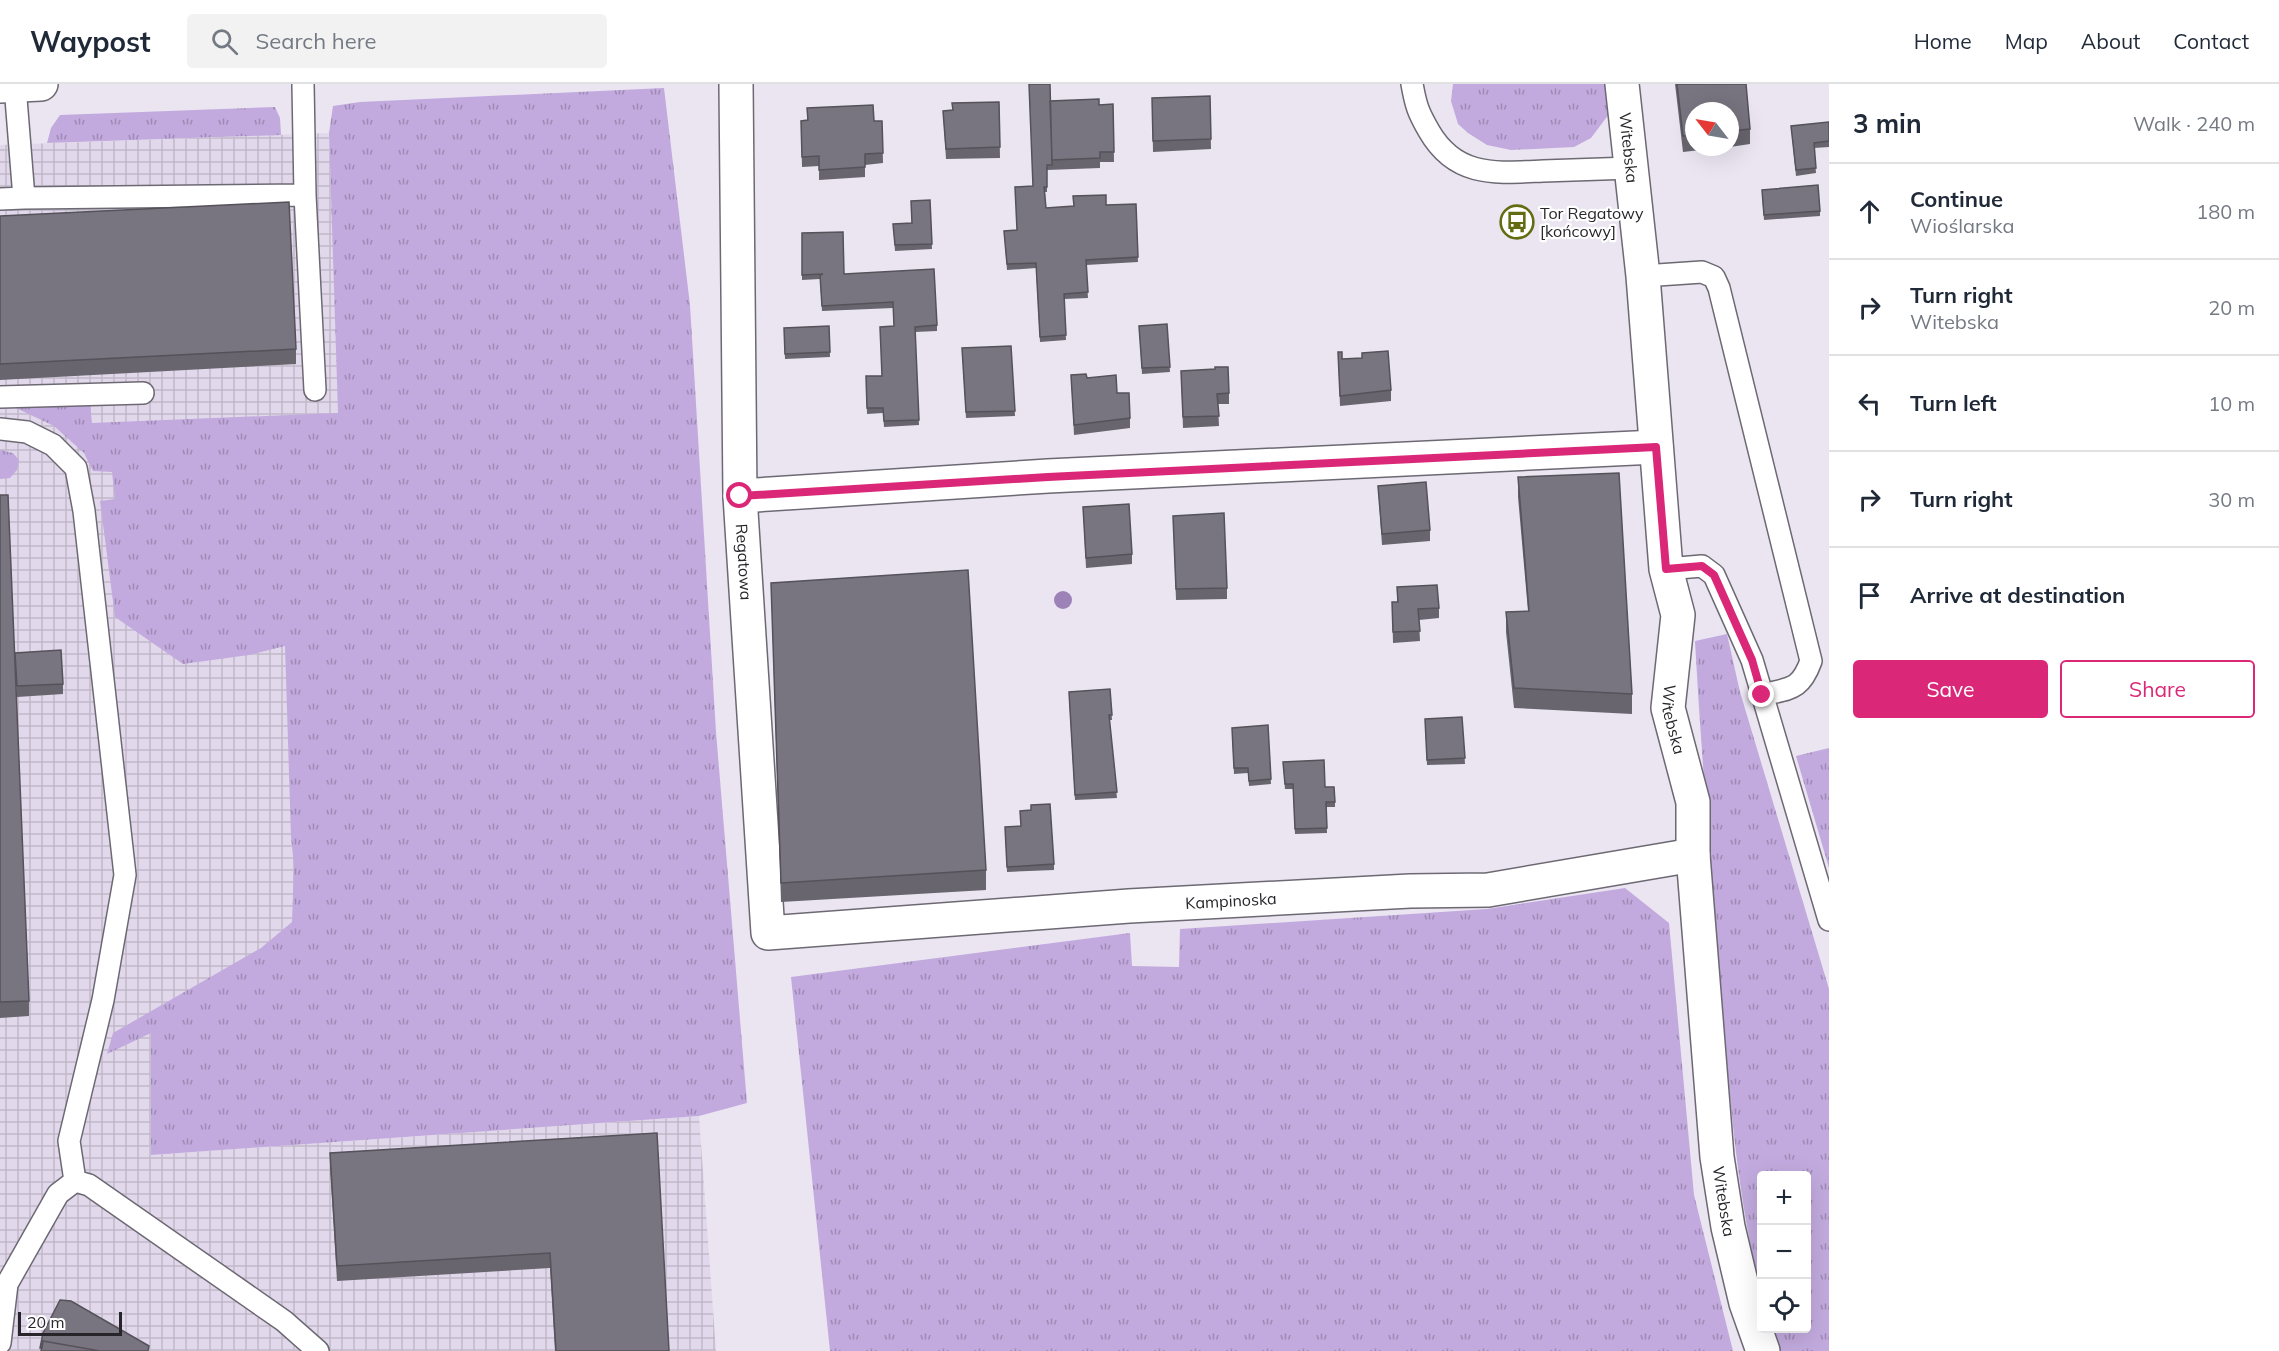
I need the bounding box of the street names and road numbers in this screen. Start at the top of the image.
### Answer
street label: Witebska [1615,111,1643,184]
street label: Regatowa [732,523,757,601]
street label: Witebska [1658,683,1690,756]
street label: Kampinoska [1185,888,1277,913]
street label: Witebska [1709,1164,1740,1238]

